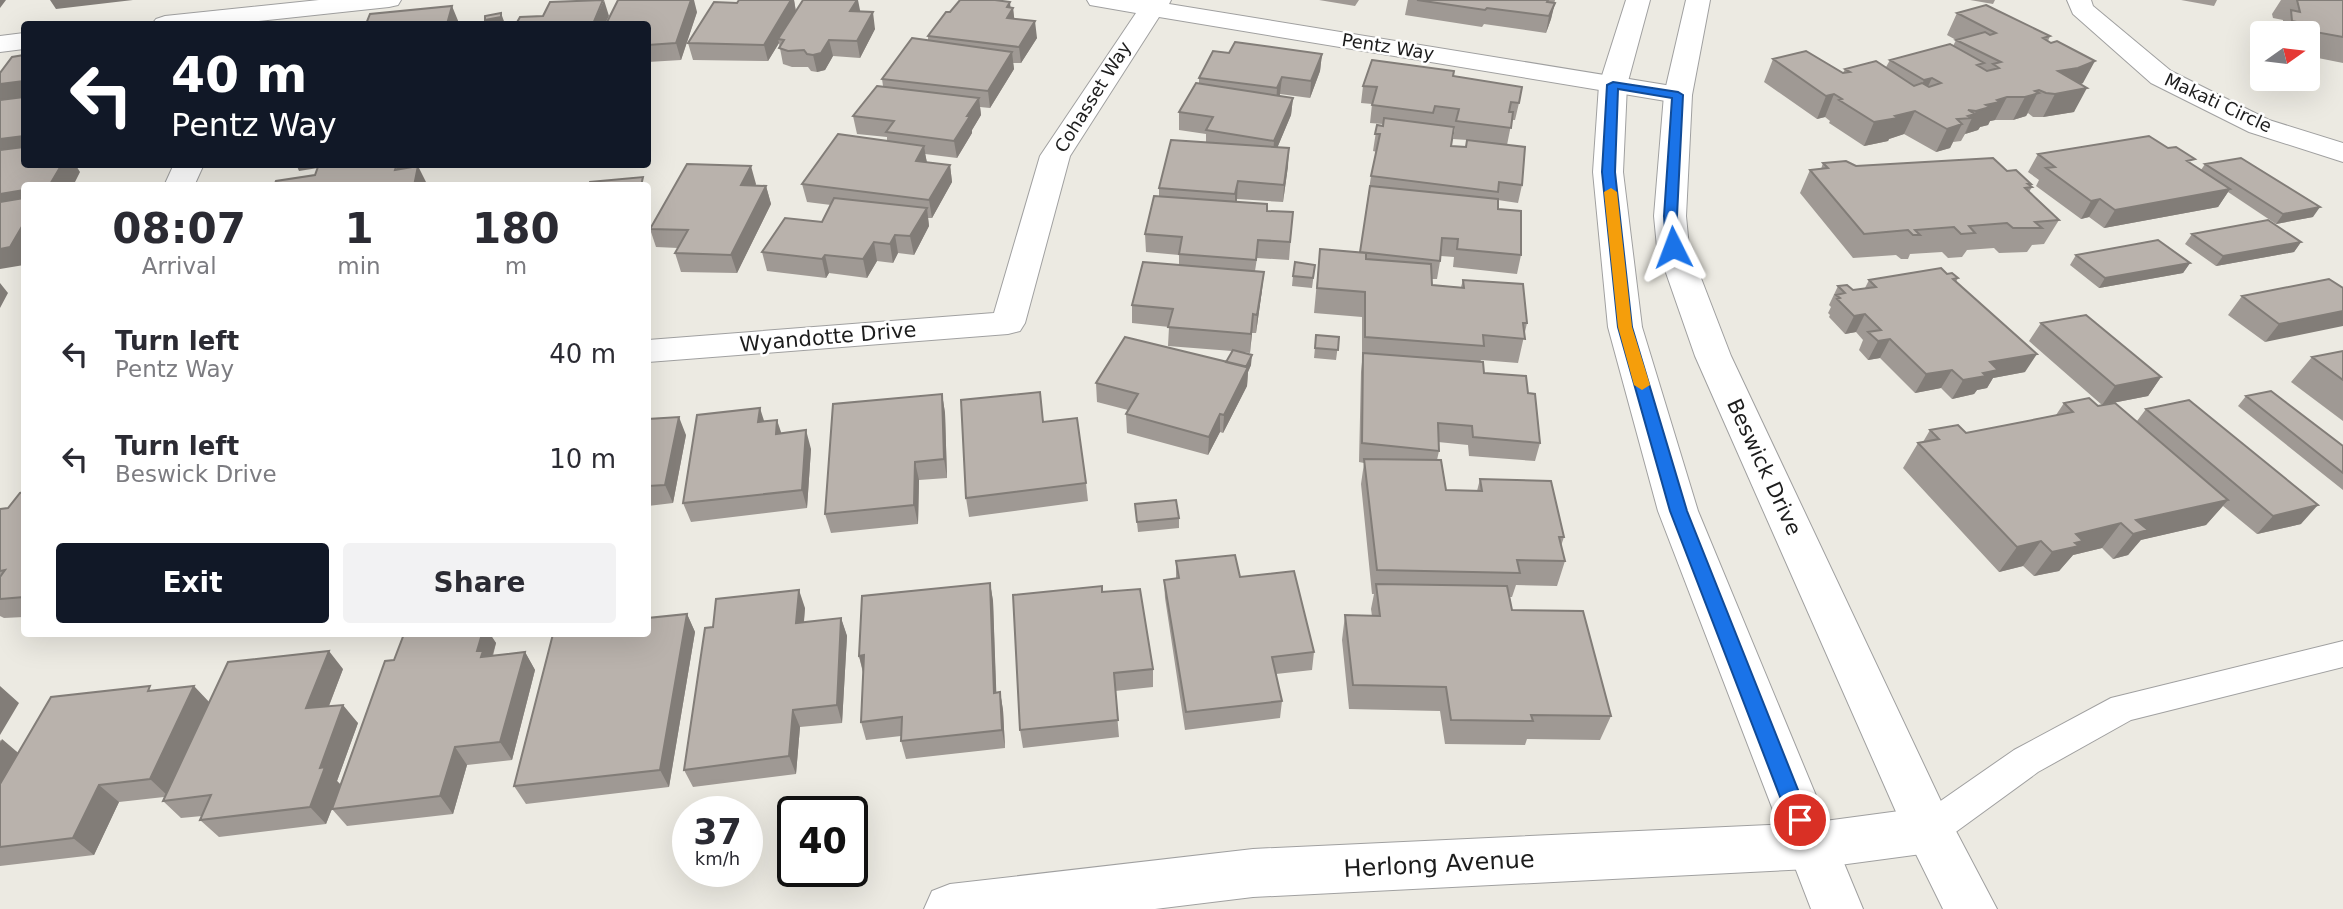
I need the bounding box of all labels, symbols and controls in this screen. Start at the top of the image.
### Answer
north arrow [2250,21,2320,91]
map controls [2250,21,2320,91]
street label: Pentz Way [1340,29,1436,64]
street label: Cohasset Way [1050,37,1135,156]
text: 40 m [171,47,307,104]
icon: left [56,49,147,140]
street label: Makati Circle [2161,69,2275,137]
text: Pentz Way [171,106,337,144]
text: 08:07 [112,204,246,253]
text: 1 [344,204,374,253]
text: 180 [472,204,560,253]
position arrow [1636,210,1710,284]
text: Arrival [142,253,217,279]
text: min [337,253,381,279]
text: m [505,253,527,279]
street label: Wyandotte Drive [739,317,917,357]
text: Turn left [115,326,239,356]
icon: left [56,335,94,373]
text: 40 m [549,339,616,369]
text: Pentz Way [115,356,234,382]
street label: Beswick Drive [1722,395,1806,539]
text: Turn left [115,431,239,461]
icon: left [56,440,94,478]
text: 10 m [549,444,616,474]
text: Beswick Drive [115,461,277,487]
button: Exit [56,543,329,623]
button: Share [343,543,616,623]
pin [1770,790,1830,850]
speed limit sign: 40 [777,796,868,887]
icon: arrive [1781,801,1819,839]
text: 37 [693,812,742,852]
street label: Herlong Avenue [1343,845,1535,883]
text: km/h [695,848,740,869]

